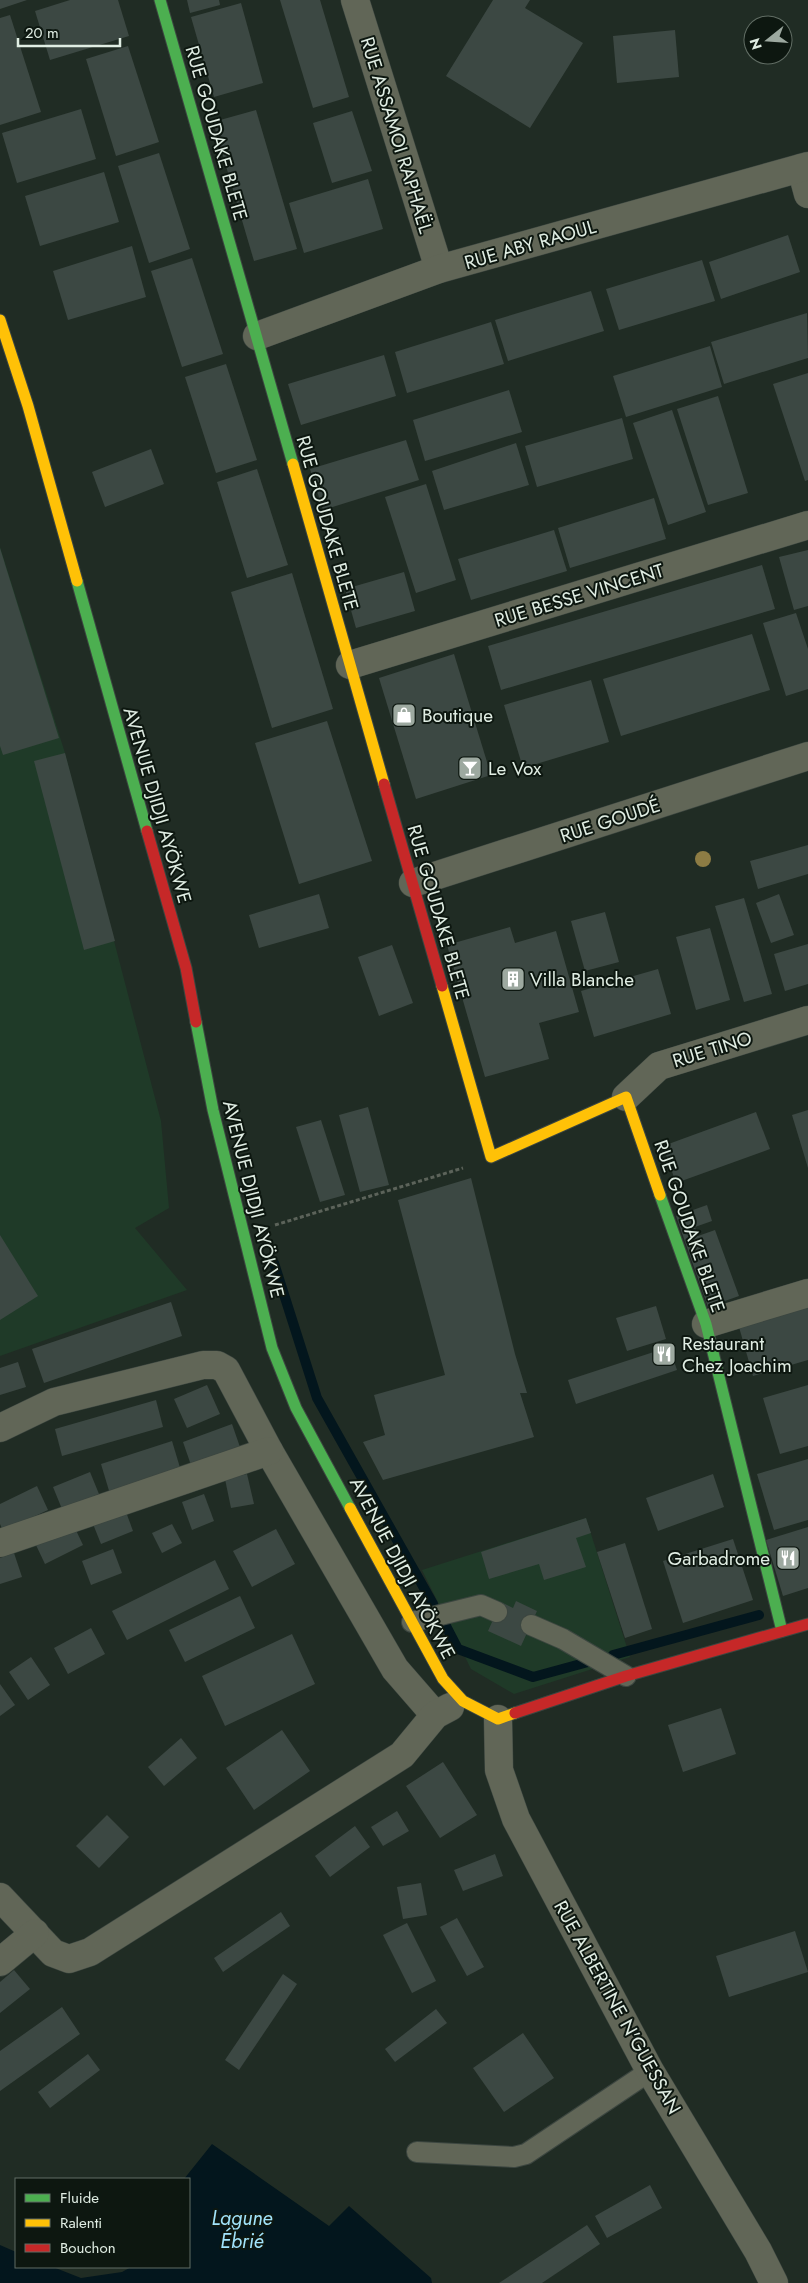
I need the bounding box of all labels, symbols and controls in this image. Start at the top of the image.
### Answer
scale bar [18,15,120,47]
north arrow [743,15,793,65]
text: 20 m [25,22,59,44]
street label: RUE ASSAMOI RAPHAËL [354,34,439,237]
text: N [744,36,767,52]
street label: RUE GOUDAKE BLETE [179,42,254,224]
street label: RUE ABY RAOUL [461,213,599,276]
street label: RUE GOUDAKE BLETE [290,432,365,614]
street label: RUE BESSE VINCENT [491,557,667,634]
shop icon: Boutique [391,702,417,728]
place label: Boutique [422,702,493,729]
street label: AVENUE DJIDJI AYÖKWE [117,704,198,906]
bar icon: Le Vox [457,755,483,781]
place label: Le Vox [488,755,541,782]
street label: RUE GOUDÉ [557,792,664,849]
street label: RUE GOUDAKE BLETE [401,821,476,1003]
building icon: Villa Blanche [500,966,526,992]
place label: Villa Blanche [530,966,634,993]
street label: RUE TINO [669,1025,755,1074]
street label: AVENUE DJIDJI AYÖKWE [216,1097,291,1301]
street label: RUE GOUDAKE BLETE [647,1136,732,1316]
place label: Restaurant Chez Joachim [682,1330,792,1379]
restaurant icon: Restaurant Chez Joachim [651,1341,677,1367]
street label: AVENUE DJIDJI AYÖKWE [343,1472,462,1664]
place label: Garbadrome [668,1545,770,1572]
restaurant icon: Garbadrome [775,1545,801,1571]
street label: RUE ALBERTINE N'GUESSAN [547,1895,688,2119]
legend [15,2178,190,2268]
text: Fluide [60,2187,99,2209]
water label: Lagune Ébrié [211,2204,273,2256]
text: Ralenti [60,2212,102,2234]
text: Bouchon [60,2237,116,2259]

